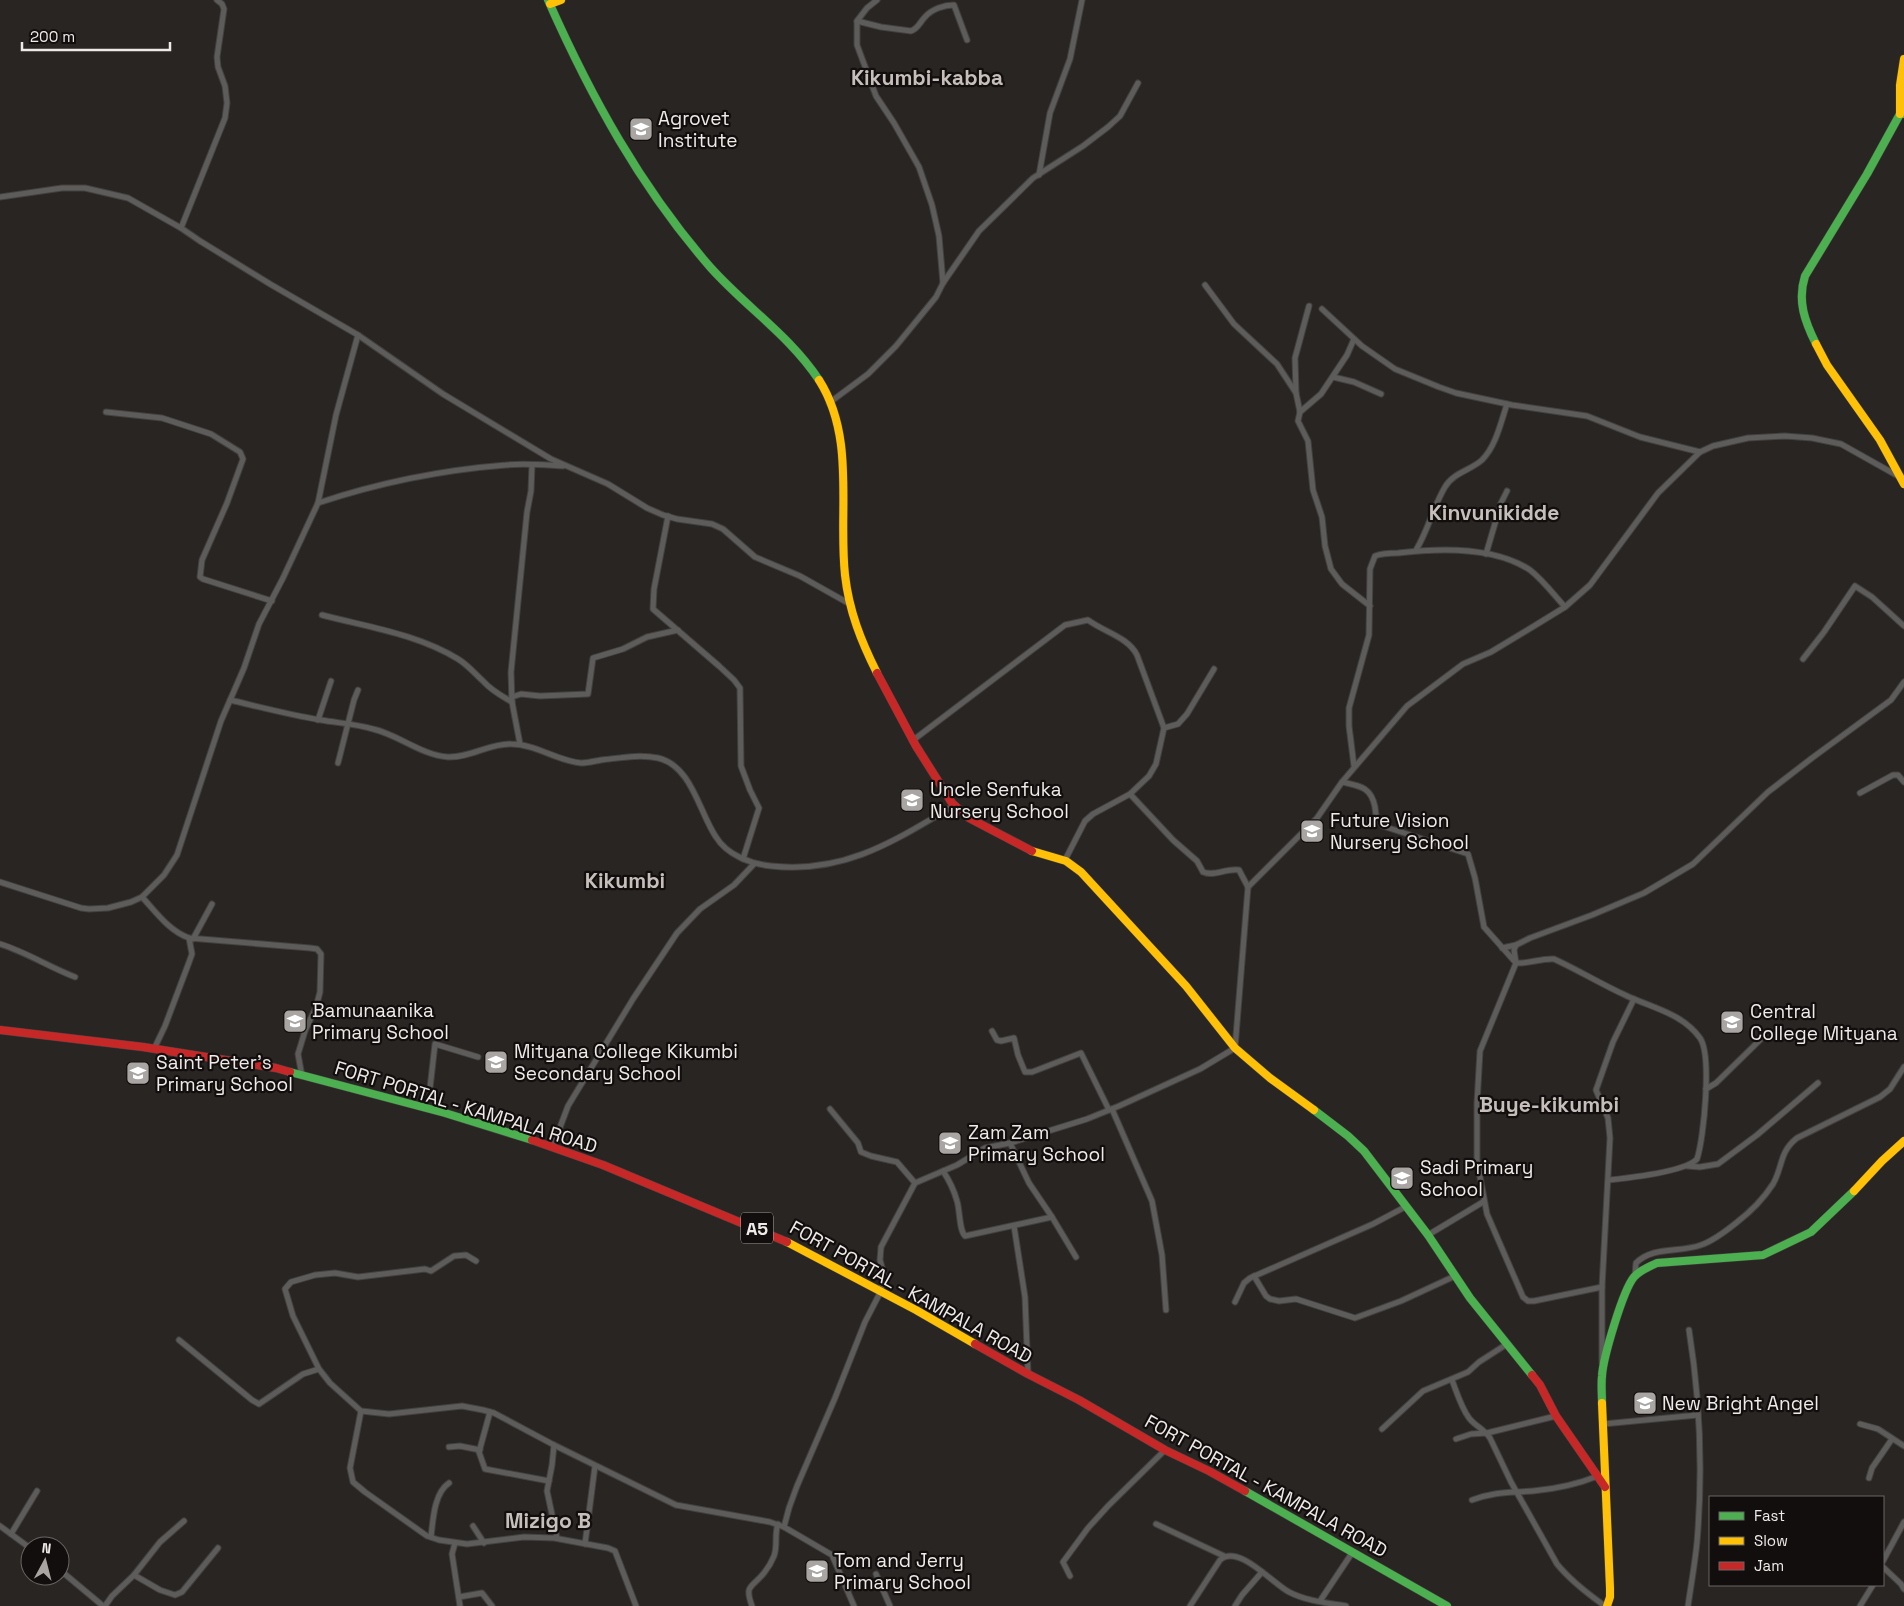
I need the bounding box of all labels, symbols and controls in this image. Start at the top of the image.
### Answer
scale bar [22,20,170,52]
text: 200 m [30,27,75,46]
district label: Kikumbi-kabba [851,64,1003,91]
place label: Agrovet Institute [658,106,738,153]
school or university icon: Agrovet Institute [628,116,654,142]
district label: Kinvunikidde [1429,499,1559,526]
place label: Uncle Senfuka Nursery School [930,777,1069,824]
school or university icon: Uncle Senfuka Nursery School [899,787,925,813]
place label: Future Vision Nursery School [1330,808,1469,855]
school or university icon: Future Vision Nursery School [1299,818,1325,844]
district label: Kikumbi [585,867,665,894]
place label: Bamunaanika Primary School [312,998,449,1045]
place label: Central College Mityana [1750,999,1898,1046]
school or university icon: Bamunaanika Primary School [282,1008,308,1034]
school or university icon: Central College Mityana [1719,1009,1745,1035]
place label: Mityana College Kikumbi Secondary School [514,1039,738,1086]
school or university icon: Mityana College Kikumbi Secondary School [483,1049,509,1075]
place label: Saint Peter's Primary School [156,1050,293,1097]
street label: FORT PORTAL - KAMPALA ROAD [332,1055,600,1159]
school or university icon: Saint Peter's Primary School [125,1060,151,1086]
district label: Buye-kikumbi [1479,1091,1619,1118]
place label: Zam Zam Primary School [968,1120,1105,1167]
school or university icon: Zam Zam Primary School [937,1130,963,1156]
place label: Sadi Primary School [1420,1155,1533,1202]
school or university icon: Sadi Primary School [1389,1165,1415,1191]
road number: A5 [741,1212,773,1244]
street label: FORT PORTAL - KAMPALA ROAD [785,1215,1037,1369]
school or university icon: New Bright Angel [1632,1390,1658,1416]
place label: New Bright Angel [1662,1391,1819,1416]
street label: FORT PORTAL - KAMPALA ROAD [1140,1409,1392,1563]
legend [1709,1496,1884,1586]
text: Fast [1754,1506,1785,1525]
district label: Mizigo B [505,1507,591,1534]
text: Slow [1754,1531,1788,1550]
north arrow [20,1536,70,1586]
text: N [41,1539,52,1558]
place label: Tom and Jerry Primary School [834,1548,971,1595]
text: Jam [1754,1556,1784,1575]
school or university icon: Tom and Jerry Primary School [804,1558,830,1584]

